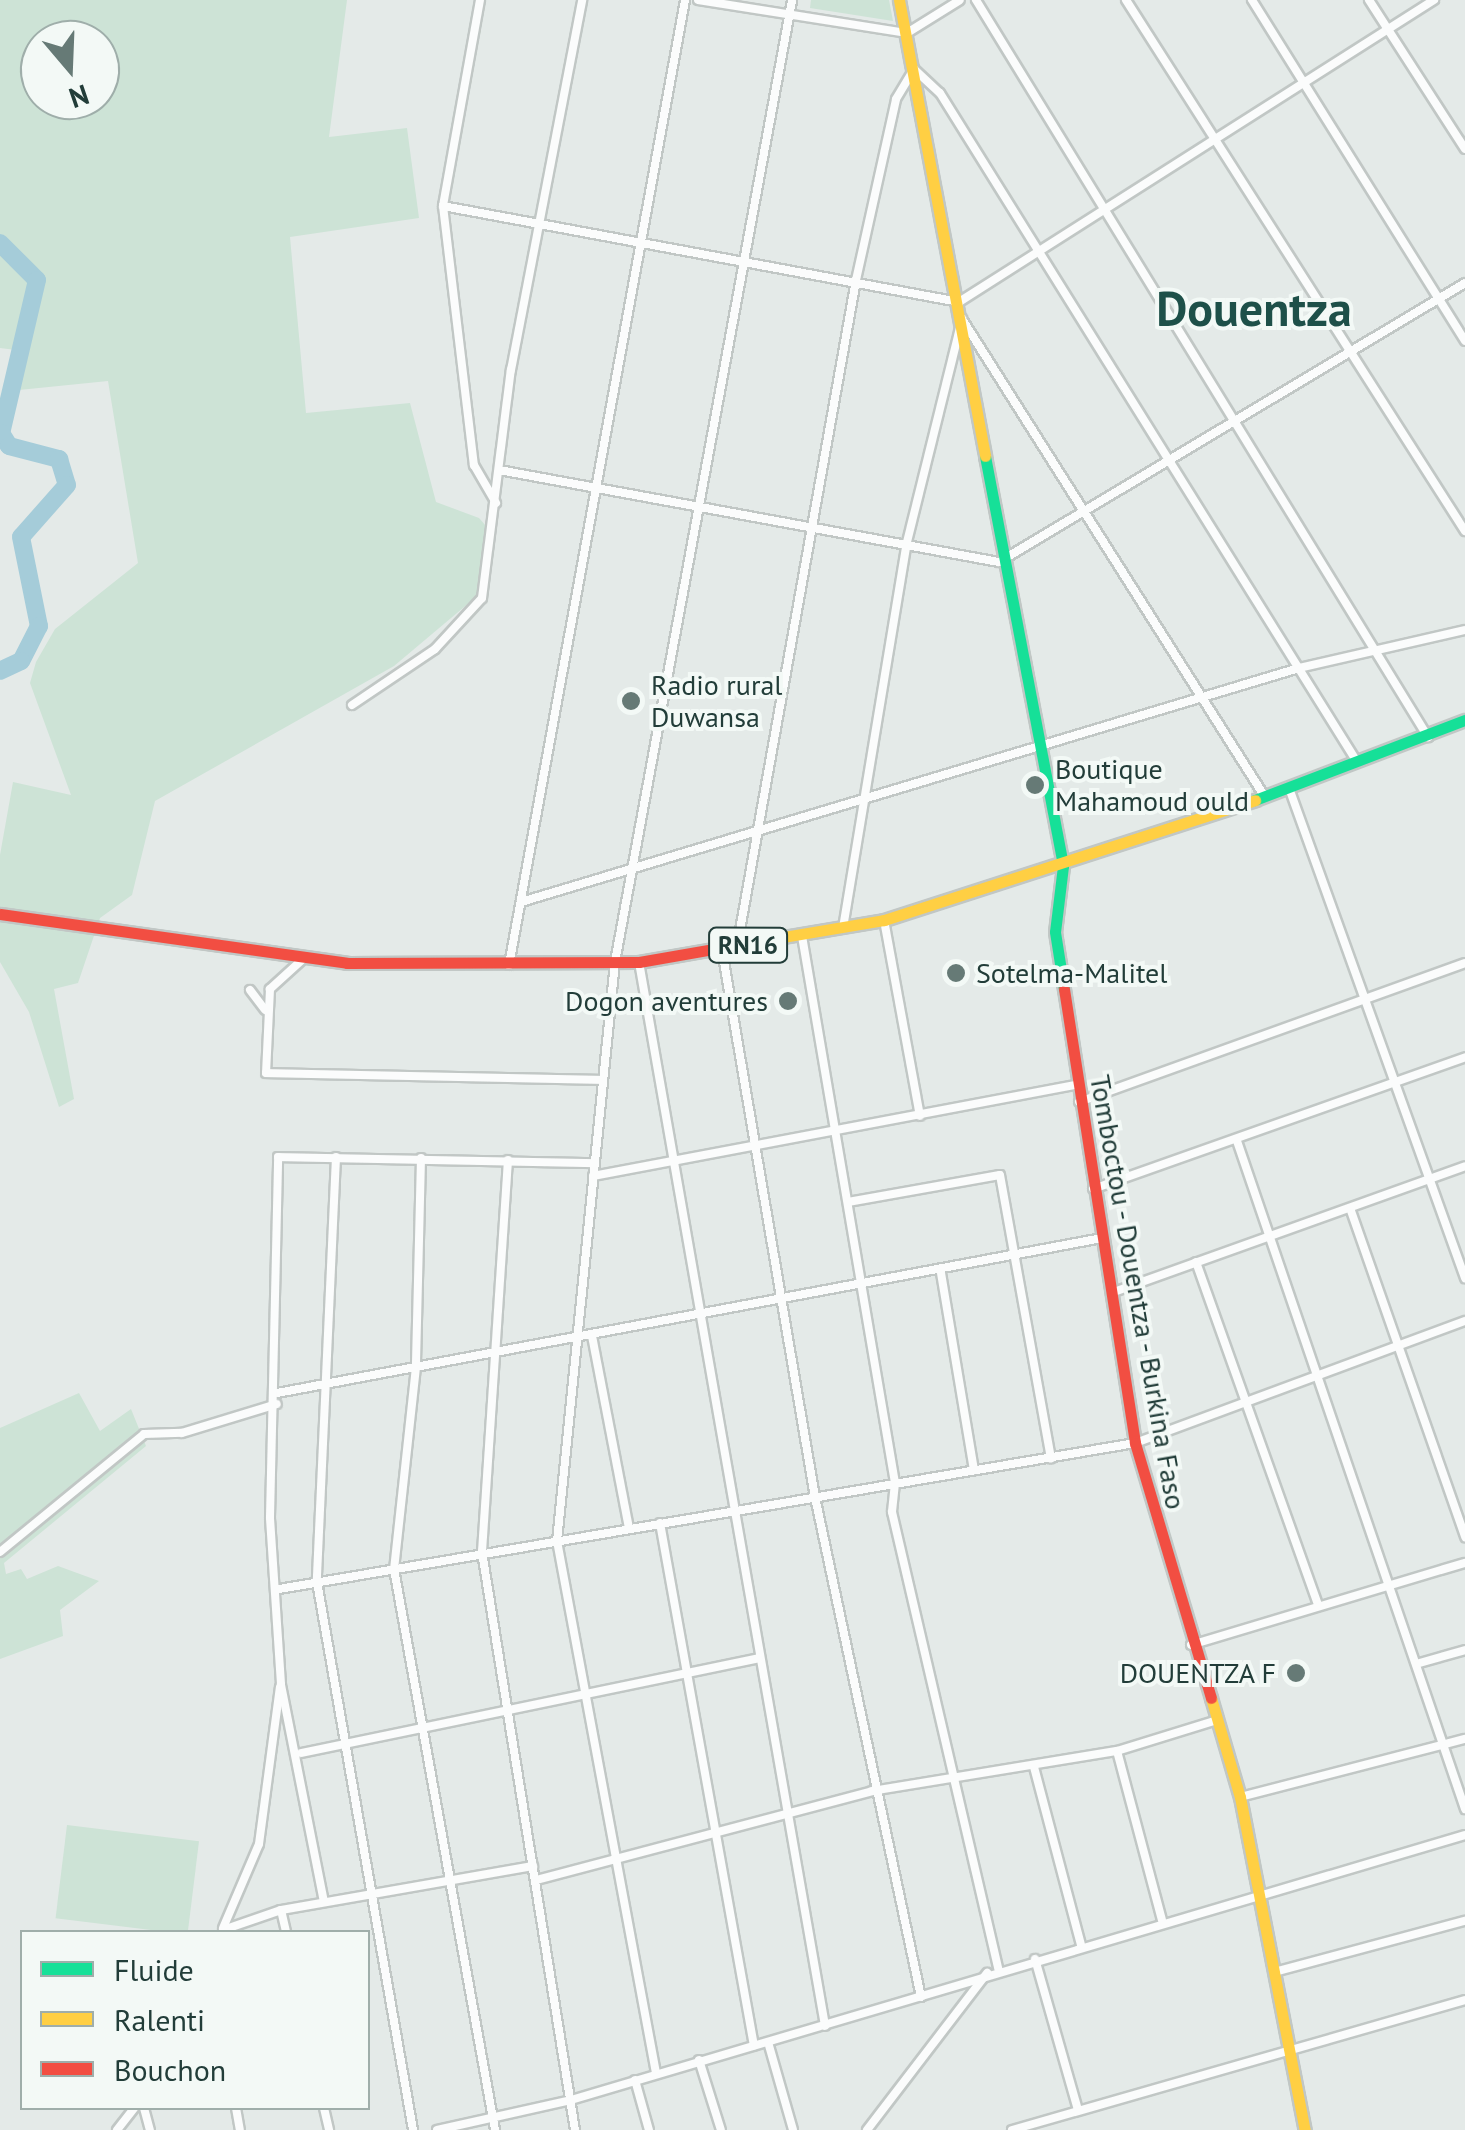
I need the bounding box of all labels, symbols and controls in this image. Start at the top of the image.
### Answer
north arrow [20,20,120,120]
text: N [65,76,94,117]
district label: Douentza [1156,280,1352,338]
place label: Radio rural Duwansa [651,668,783,734]
marker: Radio rural Duwansa [620,690,642,712]
place label: Boutique Mahamoud ould [1055,752,1249,818]
marker: Boutique Mahamoud ould [1024,774,1046,796]
road number: RN16 [708,925,788,965]
place label: Sotelma-Malitel [976,956,1167,990]
marker: Sotelma-Malitel [945,962,967,984]
place label: Dogon aventures [565,984,768,1018]
marker: Dogon aventures [777,990,799,1012]
street label: Tomboctou - Douentza - Burkina Faso [1082,1068,1194,1516]
place label: DOUENTZA F [1119,1656,1276,1690]
marker: DOUENTZA F [1285,1662,1307,1684]
legend [20,1930,370,2110]
text: Fluide [114,1950,194,1989]
text: Ralenti [114,2000,205,2039]
text: Bouchon [114,2050,226,2089]

